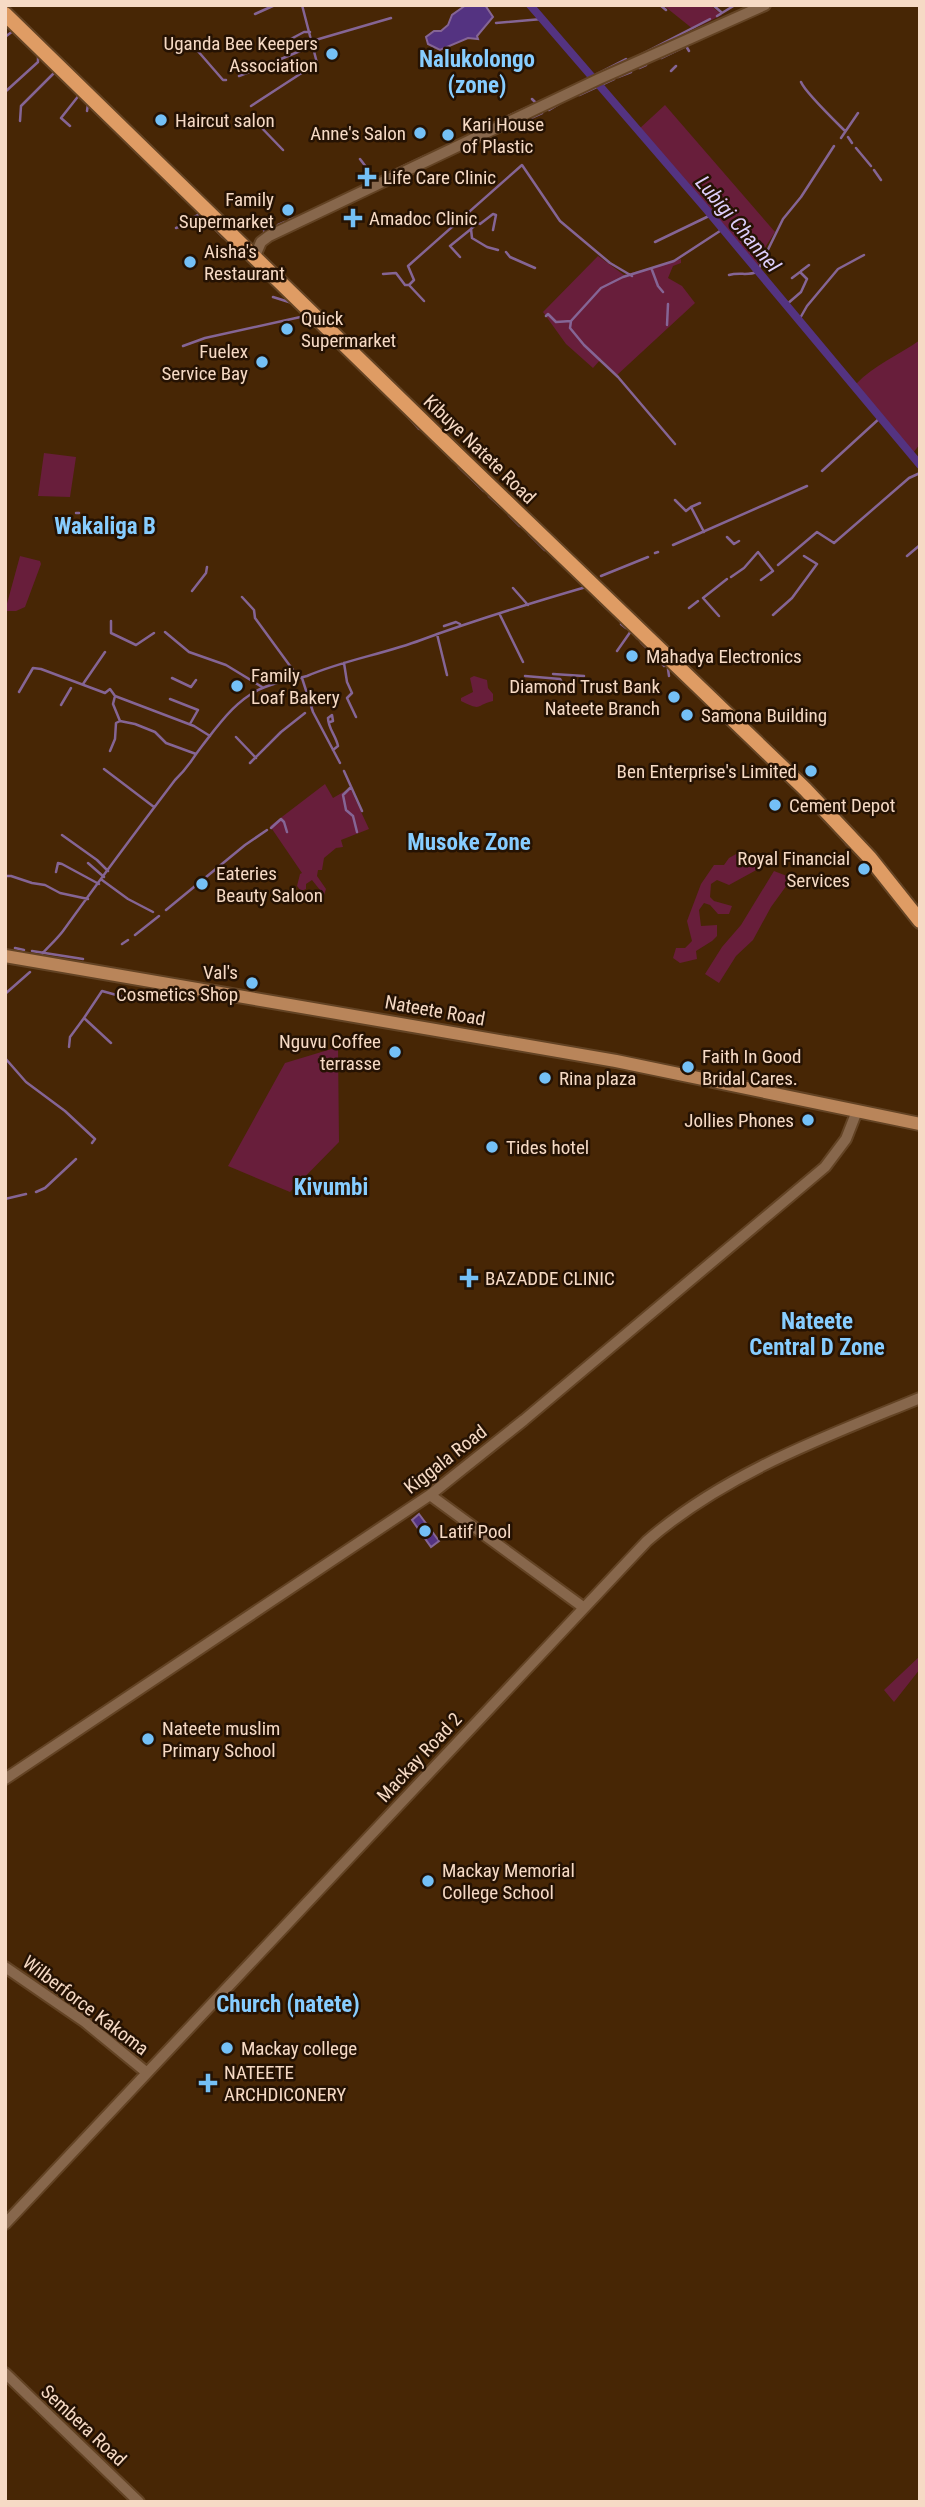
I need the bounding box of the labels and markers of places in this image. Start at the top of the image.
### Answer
place label: Uganda Bee Keepers Association [164,32,318,77]
marker: Uganda Bee Keepers Association [324,46,340,62]
place label: Haircut salon [175,109,275,132]
marker: Haircut salon [153,112,169,128]
place label: Kari House of Plastic [462,113,544,158]
place label: Anne's Salon [310,122,406,145]
marker: Anne's Salon [412,125,428,141]
marker: Kari House of Plastic [440,127,456,143]
place label: Life Care Clinic [383,166,496,189]
marker: Life Care Clinic [357,167,377,187]
place label: Family Supermarket [179,188,274,233]
marker: Family Supermarket [280,202,296,218]
place label: Amadoc Clinic [369,207,478,230]
marker: Amadoc Clinic [343,208,363,228]
place label: Aisha's Restaurant [204,240,285,285]
marker: Aisha's Restaurant [182,254,198,270]
place label: Quick Supermarket [301,307,396,352]
marker: Quick Supermarket [279,321,295,337]
place label: Fuelex Service Bay [162,340,248,385]
marker: Fuelex Service Bay [254,354,270,370]
place label: Mahadya Electronics [646,645,802,668]
marker: Mahadya Electronics [624,648,640,664]
place label: Family Loaf Bakery [251,664,340,709]
place label: Diamond Trust Bank Nateete Branch [509,675,660,720]
marker: Family Loaf Bakery [229,678,245,694]
marker: Diamond Trust Bank Nateete Branch [666,689,682,705]
place label: Samona Building [701,704,827,727]
marker: Samona Building [679,707,695,723]
place label: Ben Enterprise's Limited [617,760,797,783]
marker: Ben Enterprise's Limited [803,763,819,779]
place label: Cement Depot [789,794,895,817]
marker: Cement Depot [767,797,783,813]
place label: Royal Financial Services [737,847,850,892]
marker: Royal Financial Services [856,861,872,877]
place label: Eateries Beauty Saloon [216,862,323,907]
marker: Eateries Beauty Saloon [194,876,210,892]
place label: Val's Cosmetics Shop [116,961,238,1006]
marker: Val's Cosmetics Shop [244,975,260,991]
place label: Nguvu Coffee terrasse [279,1030,381,1075]
marker: Nguvu Coffee terrasse [387,1044,403,1060]
place label: Faith In Good Bridal Cares. [702,1045,801,1090]
marker: Faith In Good Bridal Cares. [680,1059,696,1075]
place label: Rina plaza [559,1067,636,1090]
marker: Rina plaza [537,1070,553,1086]
place label: Jollies Phones [684,1109,794,1132]
marker: Jollies Phones [800,1112,816,1128]
place label: Tides hotel [506,1136,589,1159]
marker: Tides hotel [484,1139,500,1155]
place label: BAZADDE CLINIC [485,1267,615,1290]
marker: BAZADDE CLINIC [459,1268,479,1288]
place label: Latif Pool [439,1520,511,1543]
marker: Latif Pool [417,1523,433,1539]
place label: Nateete muslim Primary School [162,1717,280,1762]
marker: Nateete muslim Primary School [140,1731,156,1747]
place label: Mackay Memorial College School [442,1859,575,1904]
marker: Mackay Memorial College School [420,1873,436,1889]
place label: Mackay college [241,2037,357,2060]
marker: Mackay college [219,2040,235,2056]
place label: NATEETE ARCHDICONERY [224,2061,346,2106]
marker: NATEETE ARCHDICONERY [198,2073,218,2093]

